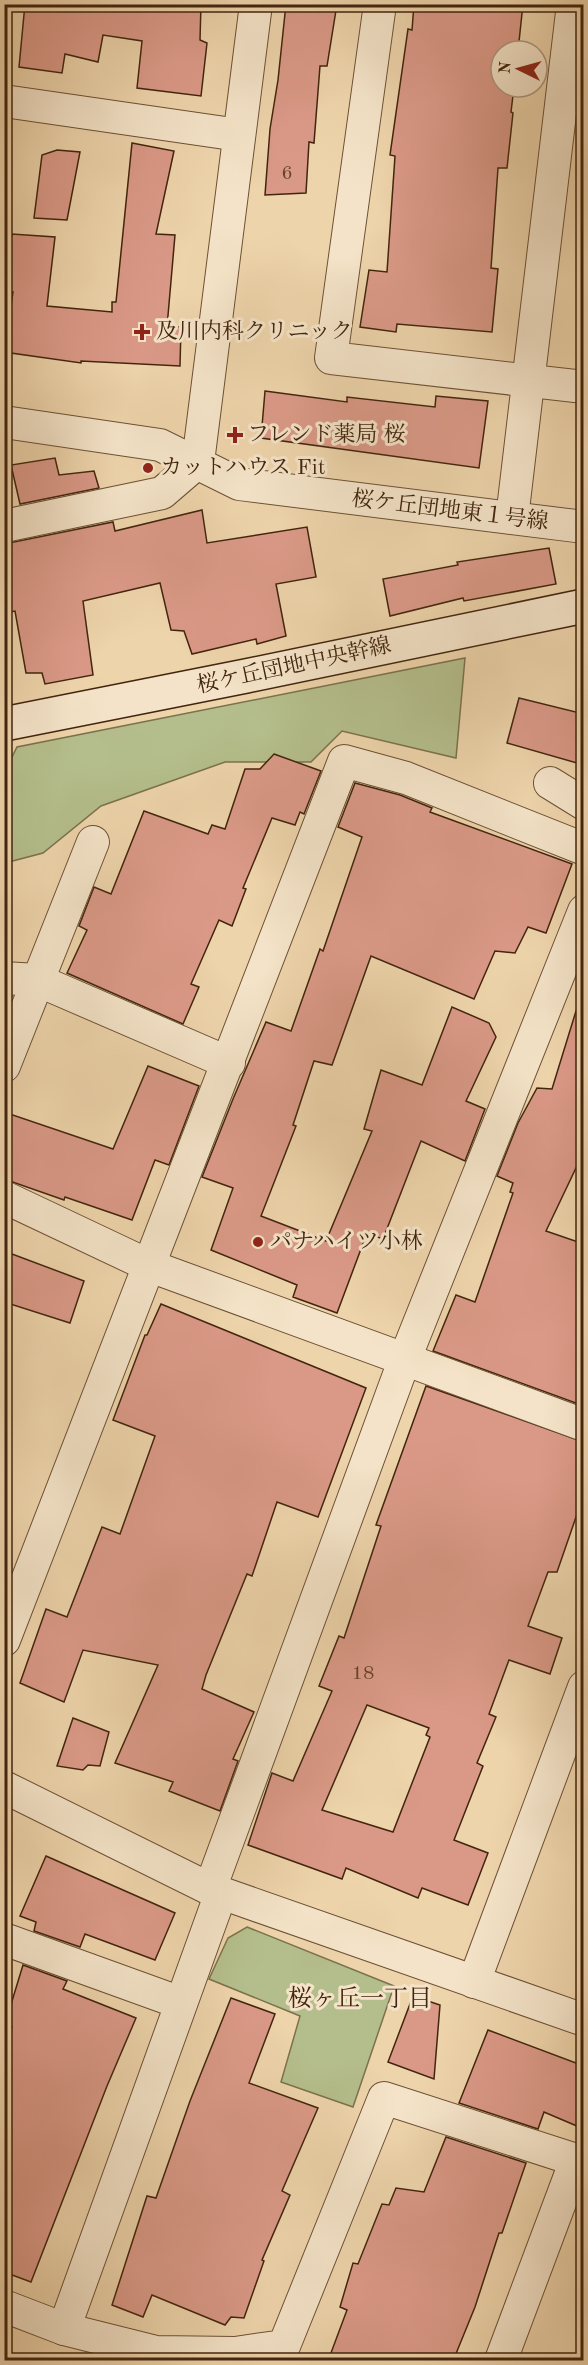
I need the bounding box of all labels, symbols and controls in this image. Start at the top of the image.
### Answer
north arrow [489,39,549,99]
text: N [498,60,515,75]
house number: 6 [281,164,293,184]
place label: 及川内科クリニック [156,319,353,343]
marker: 及川内科クリニック [133,323,151,341]
place label: フレンド薬局 桜 [247,422,406,446]
marker: フレンド薬局 桜 [228,428,242,442]
place label: カットハウス Fit [160,457,325,479]
marker: カットハウス Fit [141,461,155,475]
street label: 桜ケ丘団地東１号線 [350,486,550,534]
street label: 桜ケ丘団地中央幹線 [194,633,393,697]
place label: パナハイツ小林 [270,1229,423,1253]
marker: パナハイツ小林 [251,1235,265,1249]
house number: 18 [351,1664,375,1684]
district label: 桜ヶ丘一丁目 [288,1985,432,2012]

